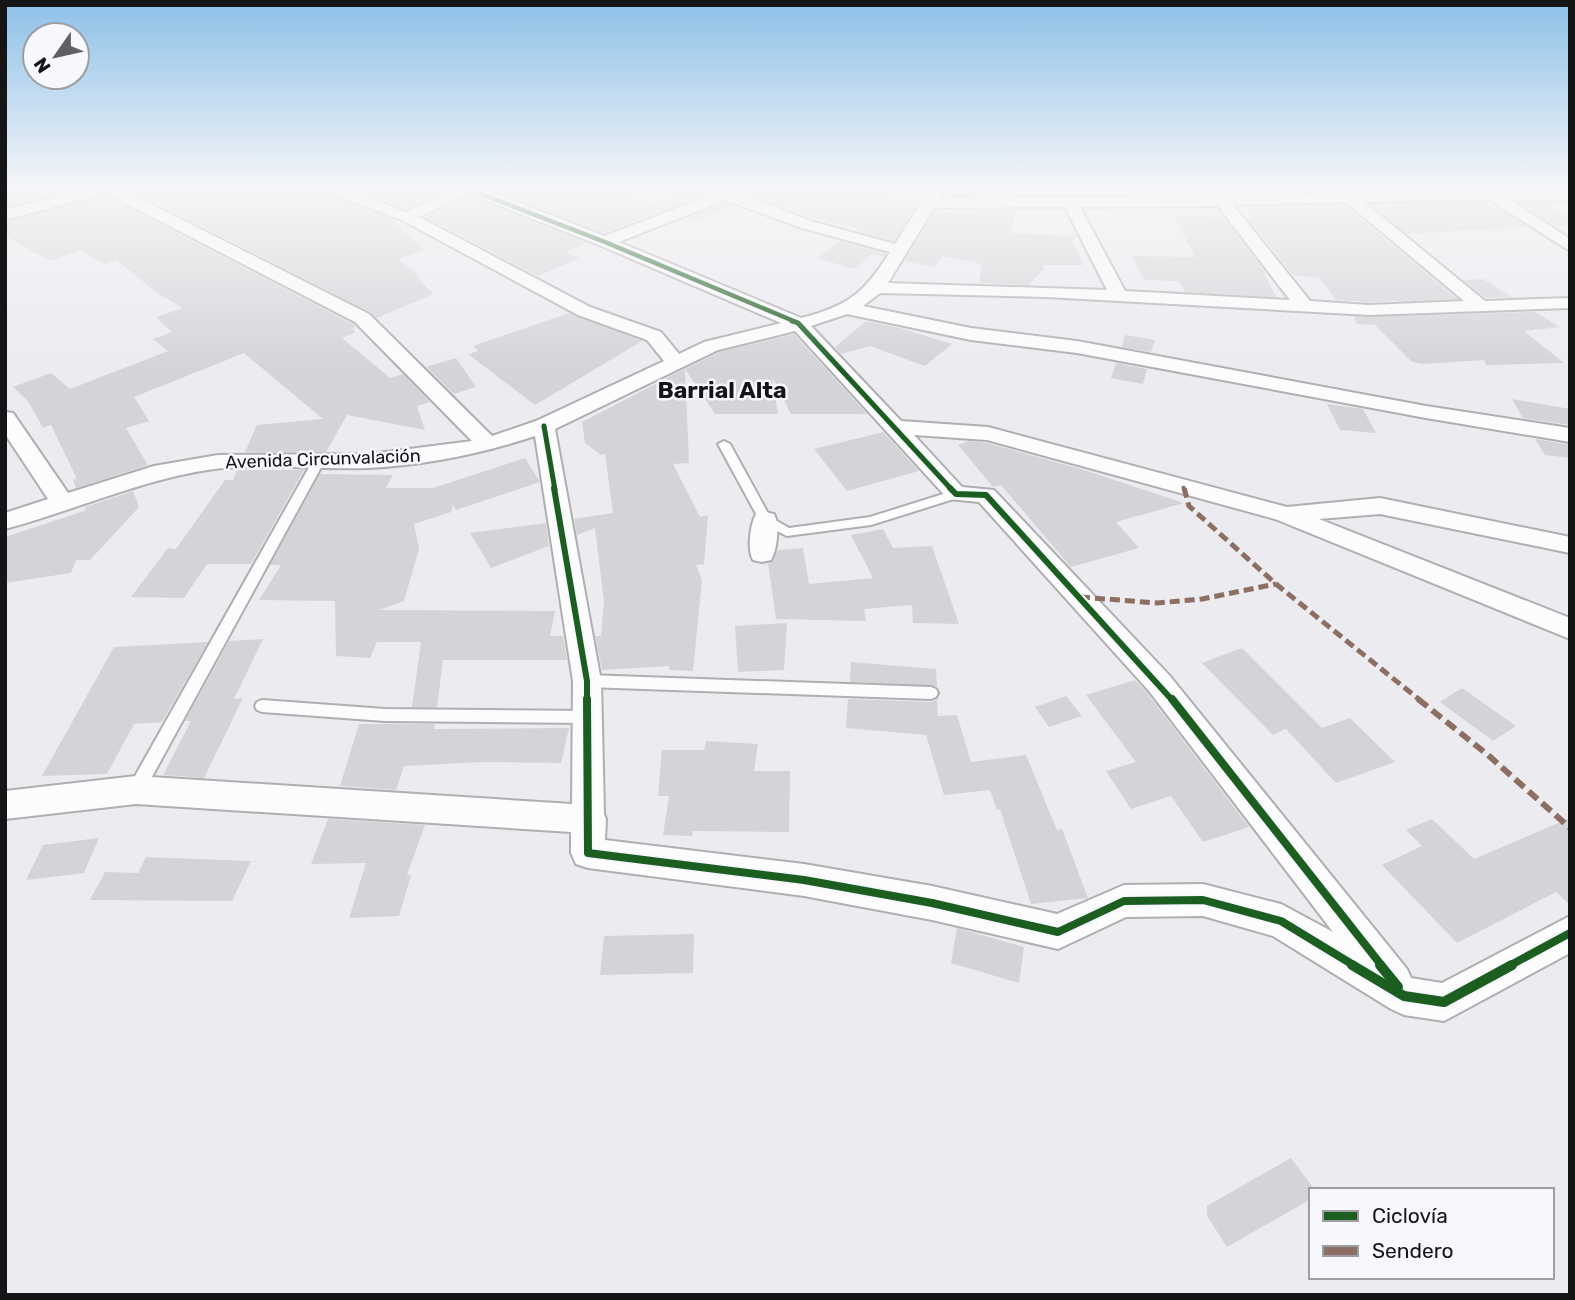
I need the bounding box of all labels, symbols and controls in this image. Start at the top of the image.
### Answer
north arrow [21,21,91,91]
text: N [29,53,56,77]
district label: Barrial Alta [657,376,787,404]
street label: Avenida Circunvalación [225,445,421,473]
legend [1309,1188,1554,1279]
text: Ciclovía [1372,1203,1448,1228]
text: Sendero [1372,1238,1454,1263]

